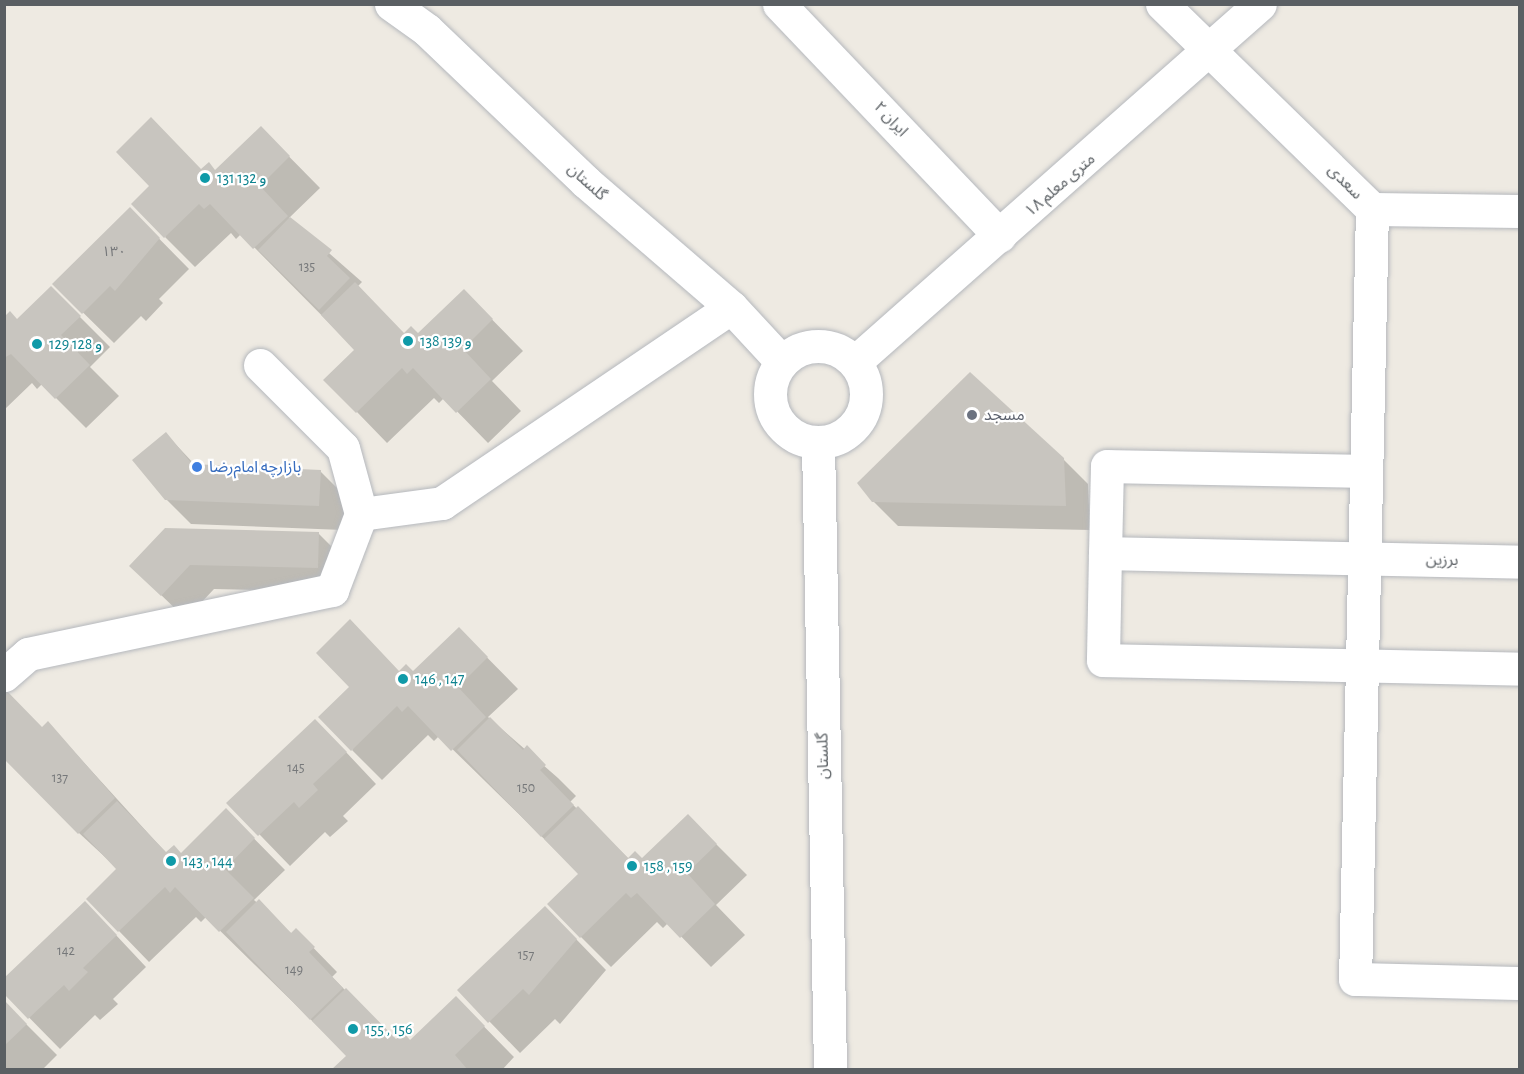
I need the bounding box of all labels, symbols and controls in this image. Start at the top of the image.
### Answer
street label: ایران ۲ [870,98,912,140]
street label: ۱۸ متری معلم [1021,149,1099,221]
street label: گلستان [563,159,611,205]
street label: سعدی [1324,161,1366,203]
place label: 131 و 132 [217,168,266,188]
marker: 131 و 132 [198,171,212,185]
house number: ۱۳۰ [102,244,126,260]
house number: 135 [299,259,315,275]
place label: 138 و 139 [420,331,472,351]
place label: 129 و 128 [49,334,102,354]
marker: 138 و 139 [401,334,415,348]
marker: 129 و 128 [30,337,44,351]
place label: مسجد [984,405,1025,425]
marker: مسجد [965,408,979,422]
place label: بازارچه امام‌رضا [209,457,301,477]
marker: بازارچه امام‌رضا [190,460,204,474]
street label: برزین [1426,550,1458,570]
place label: 146 , 147 [415,669,465,689]
marker: 146 , 147 [396,672,410,686]
street label: گلستان [813,733,833,779]
house number: 145 [287,760,305,776]
house number: 137 [52,770,68,786]
house number: 150 [517,780,535,796]
place label: 143 , 144 [183,851,233,871]
marker: 143 , 144 [164,854,178,868]
place label: 158 , 159 [644,856,692,876]
marker: 158 , 159 [625,859,639,873]
house number: 142 [57,943,75,959]
house number: 157 [518,947,534,963]
house number: 149 [285,962,303,978]
place label: 155 , 156 [365,1019,413,1039]
marker: 155 , 156 [346,1022,360,1036]

